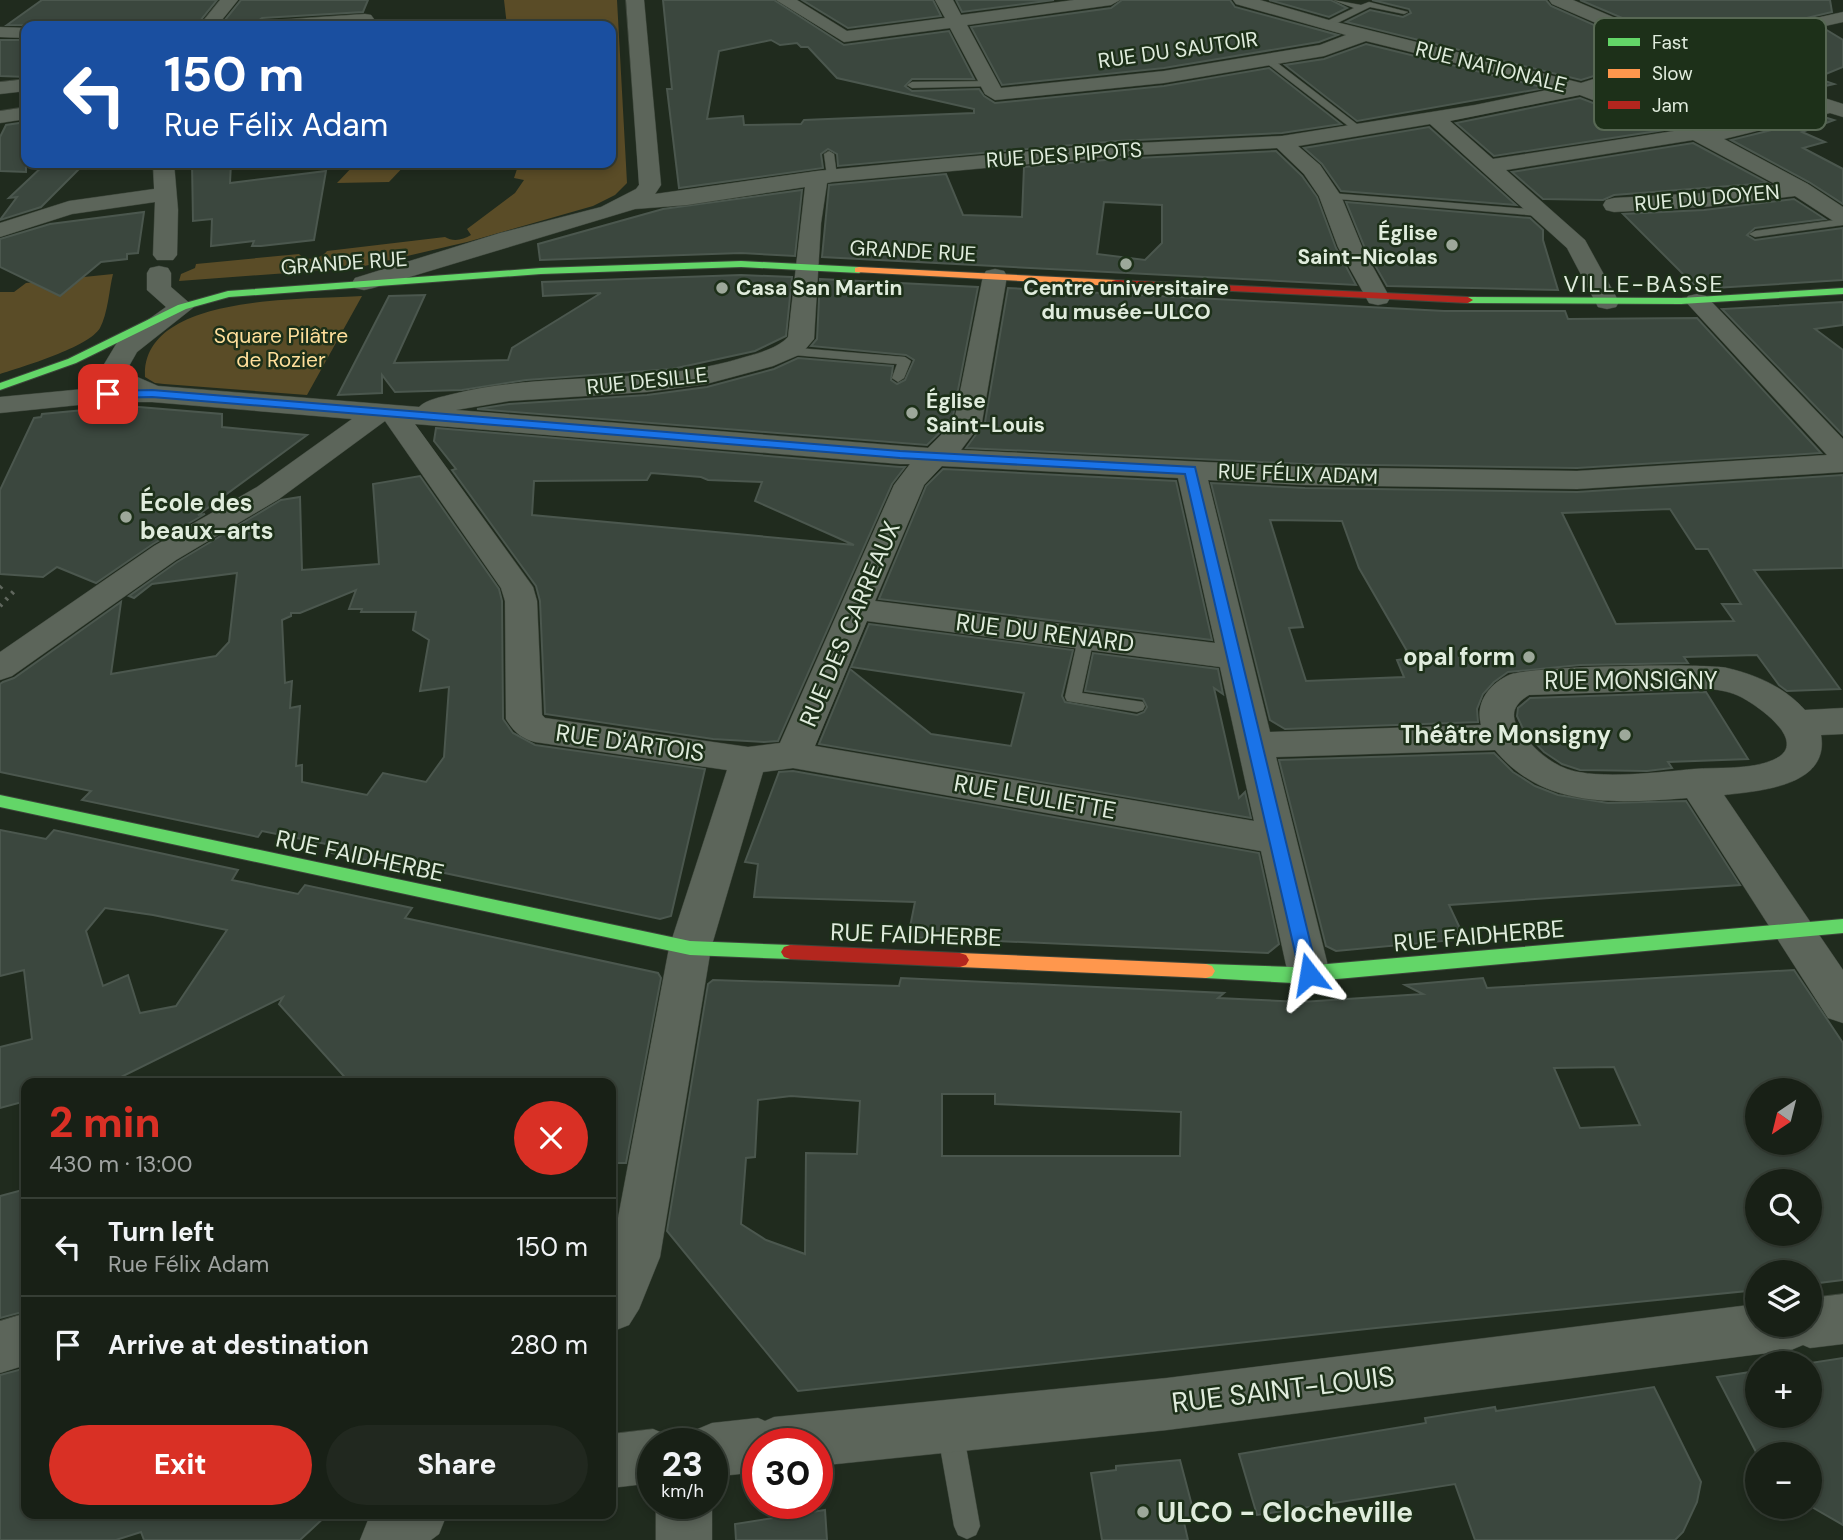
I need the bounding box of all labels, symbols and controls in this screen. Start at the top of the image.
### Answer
legend [1594,18,1826,130]
street label: RUE DU SAUTOIR [1096,25,1260,75]
text: Fast [1652,30,1688,55]
street label: RUE NATIONALE [1413,35,1569,99]
text: 150 m [164,42,304,106]
icon: left [49,49,140,140]
text: Slow [1652,61,1693,86]
text: Jam [1652,93,1689,118]
text: Rue Félix Adam [164,104,388,146]
street label: RUE DES PIPOTS [985,136,1143,174]
street label: RUE DU DOYEN [1633,178,1781,218]
place label: Église Saint-Nicolas [1297,219,1438,271]
street label: GRANDE RUE [849,234,977,268]
marker: Église Saint-Nicolas [1444,237,1460,253]
street label: GRANDE RUE [280,245,408,281]
marker: Centre universitaire du musée-ULCO [1118,256,1134,272]
district label: VILLE-BASSE [1564,269,1725,299]
place label: Casa San Martin [736,274,902,302]
place label: Centre universitaire du musée-ULCO [1023,274,1229,326]
marker: Casa San Martin [714,280,730,296]
park label: Square Pilâtre de Rozier [214,322,348,374]
street label: RUE DESILLE [585,361,709,401]
pin [78,364,138,424]
icon: arrive [89,375,127,413]
place label: Église Saint-Louis [926,387,1045,439]
marker: Église Saint-Louis [904,405,920,421]
street label: RUE FÉLIX ADAM [1218,457,1378,491]
place label: École des beaux-arts [140,486,274,546]
marker: École des beaux-arts [118,509,134,525]
street label: RUE DES CARREAUX [792,516,907,731]
street label: RUE DU RENARD [954,606,1136,659]
place label: opal form [1403,641,1515,672]
marker: opal form [1521,649,1537,665]
street label: RUE MONSIGNY [1544,665,1718,696]
street label: RUE D'ARTOIS [554,717,706,768]
place label: Théâtre Monsigny [1400,719,1612,750]
marker: Théâtre Monsigny [1617,727,1633,743]
street label: RUE LEULIETTE [952,767,1119,826]
street label: RUE FAIDHERBE [273,823,447,888]
street label: RUE FAIDHERBE [1392,913,1566,958]
street label: RUE FAIDHERBE [830,916,1002,953]
position arrow [1272,937,1346,1011]
north arrow [1745,1078,1822,1155]
map controls [1745,1078,1822,1519]
text: 2 min [49,1095,160,1150]
button: close [514,1101,588,1175]
text: 430 m · 13:00 [49,1149,193,1179]
button: search [1745,1169,1822,1246]
text: Turn left [108,1215,215,1249]
icon: left [49,1228,87,1266]
text: 150 m [516,1230,588,1264]
text: Rue Félix Adam [108,1249,269,1279]
button: layers [1745,1260,1822,1337]
icon: arrive [49,1326,87,1364]
text: Arrive at destination [108,1328,369,1362]
text: 280 m [510,1328,588,1362]
button: + [1745,1351,1822,1428]
street label: RUE SAINT-LOUIS [1170,1357,1397,1422]
button: Exit [49,1425,312,1505]
button: Share [326,1425,588,1505]
speed limit sign: 30 [742,1428,833,1519]
text: 23 [662,1441,703,1487]
button: − [1745,1442,1822,1519]
text: km/h [661,1479,704,1503]
place label: ULCO - Clocheville [1157,1494,1413,1531]
marker: ULCO - Clocheville [1135,1504,1151,1520]

